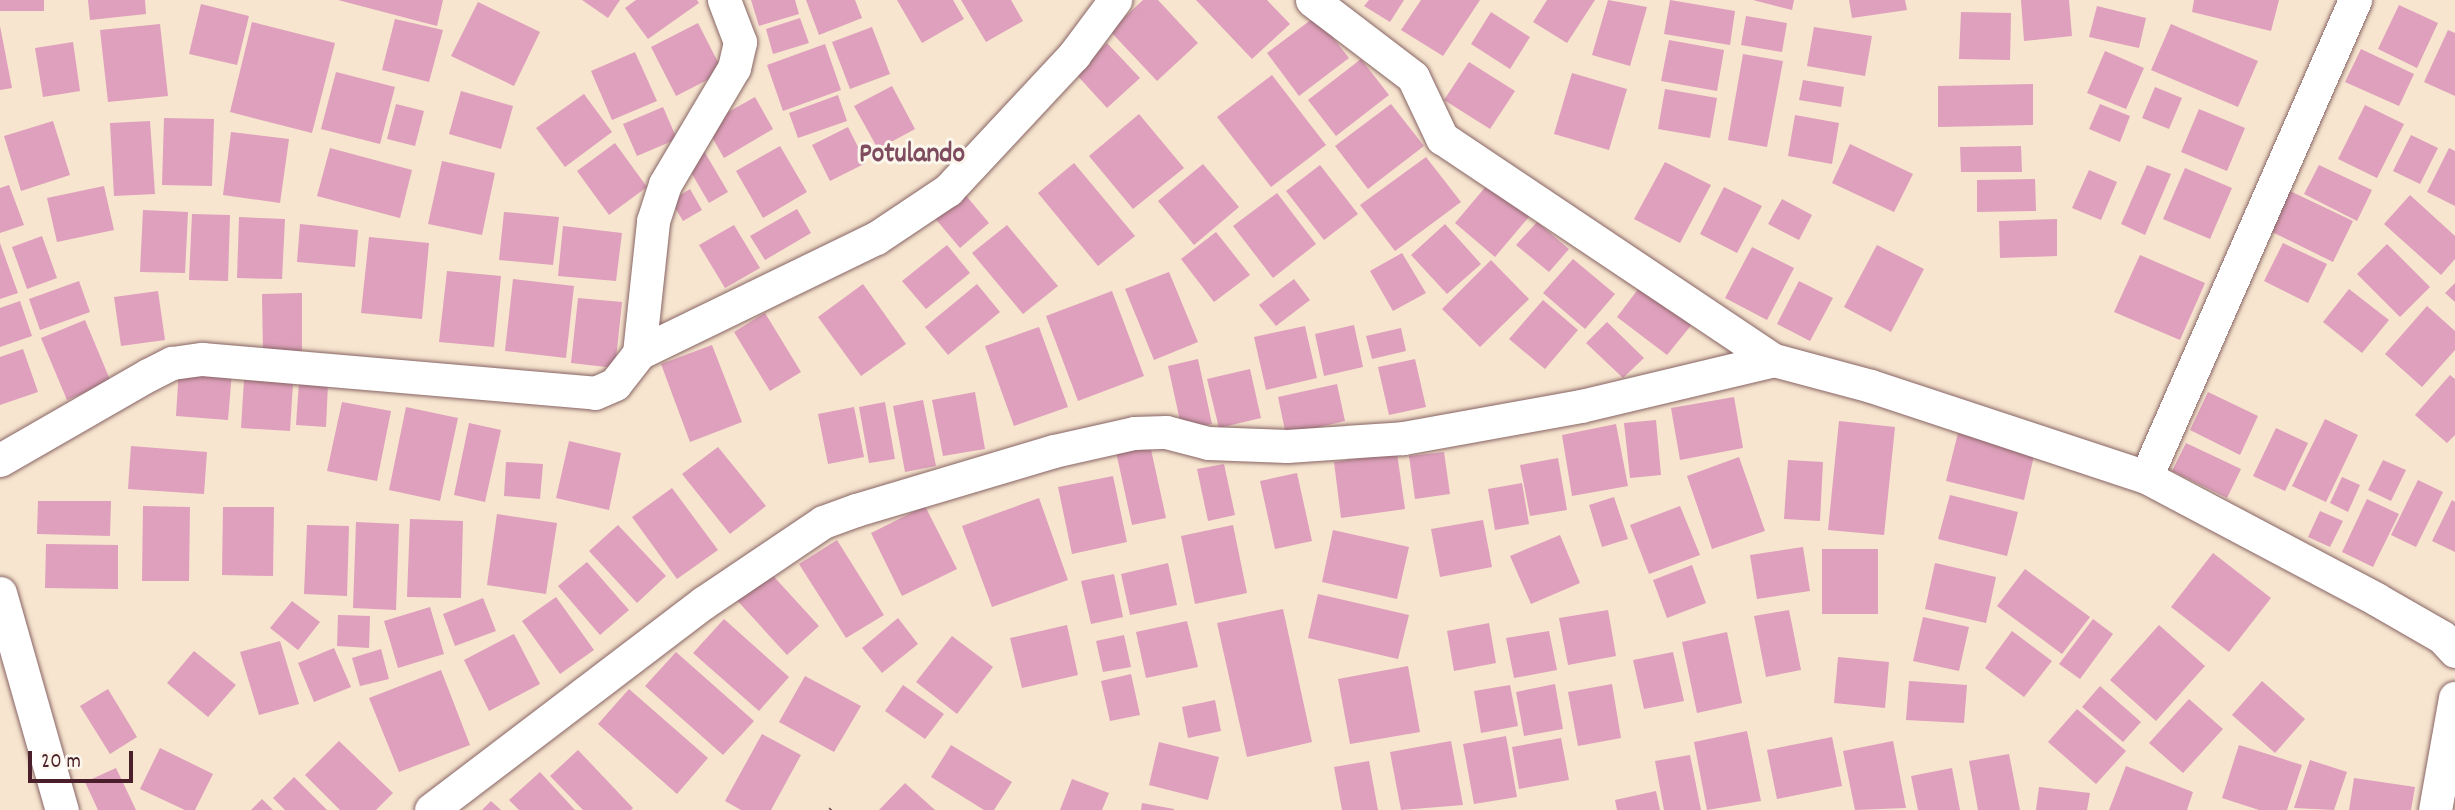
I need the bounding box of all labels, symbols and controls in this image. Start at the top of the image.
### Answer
district label: Potulando [859,139,965,173]
scale bar [32,736,136,780]
text: 20 m [41,748,81,778]

